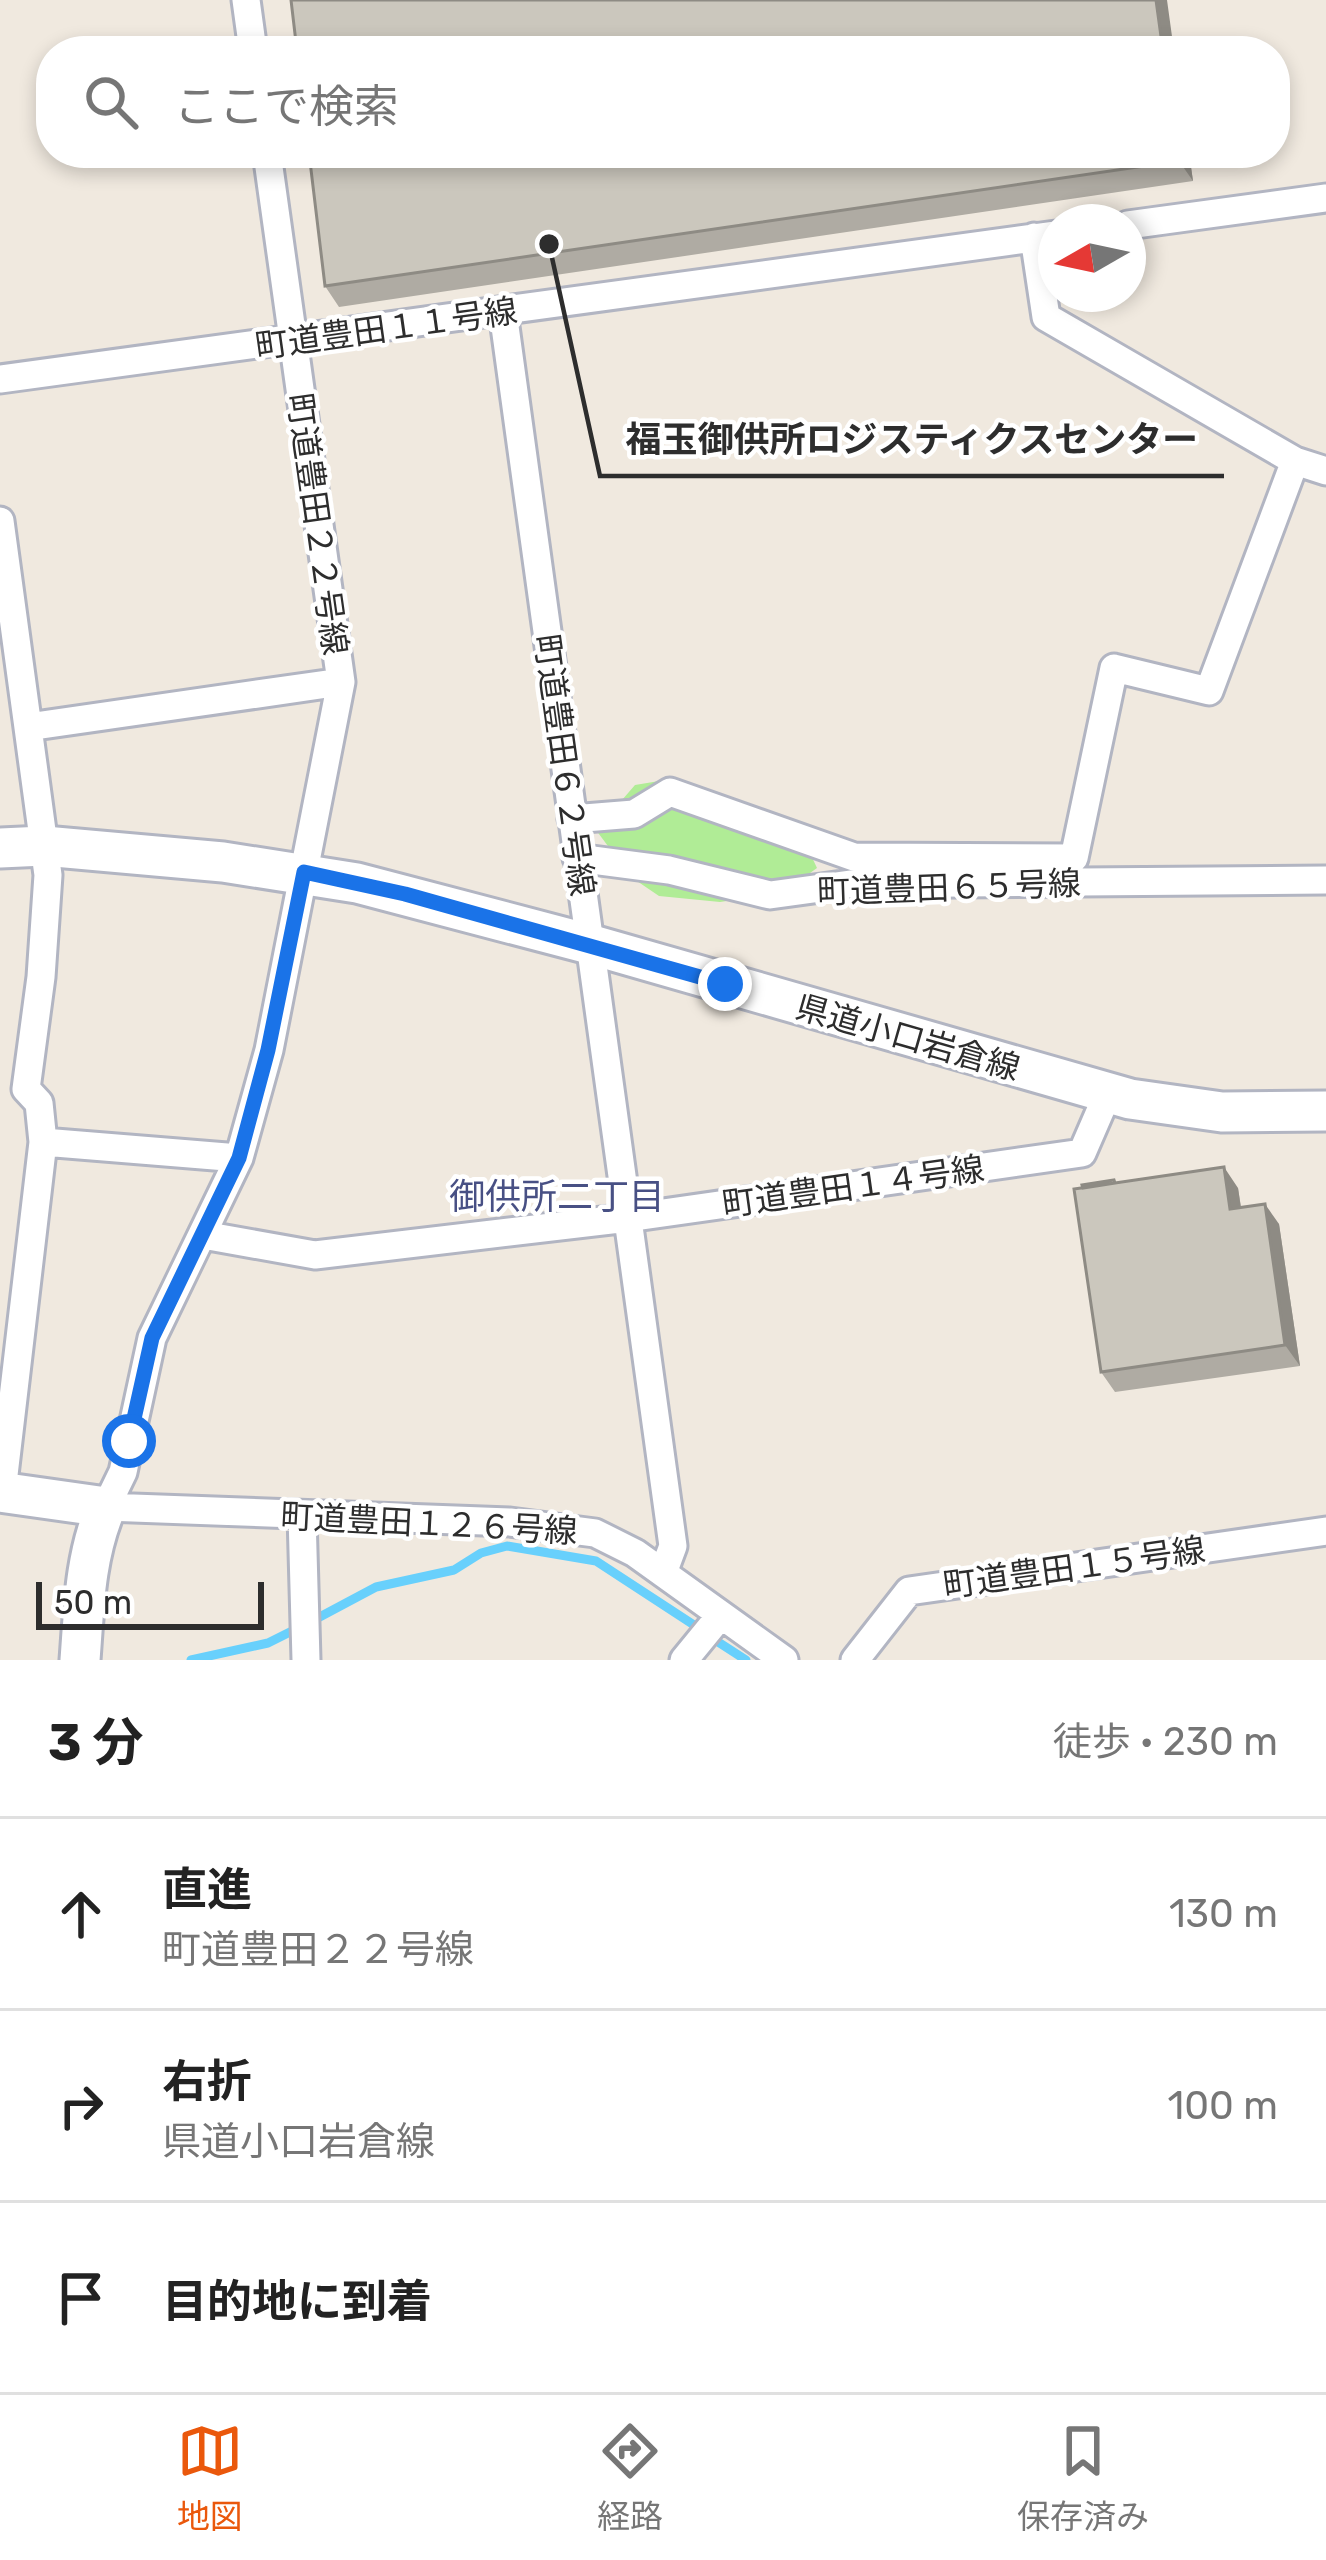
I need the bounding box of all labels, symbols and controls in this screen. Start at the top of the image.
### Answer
search box [36,36,1290,168]
icon: search [78,69,144,135]
text: ここで検索 [174,80,399,133]
north arrow [1038,204,1146,312]
street label: 町道豊田１１号線 [253,291,519,366]
street label: 町道豊田２２号線 [280,391,355,657]
callout: 福玉御供所ロジスティクスセンター [600,404,1224,476]
text: 福玉御供所ロジスティクスセンター [626,418,1198,461]
street label: 町道豊田６２号線 [527,632,602,898]
street label: 町道豊田６５号線 [816,863,1082,912]
route end [698,957,752,1011]
street label: 県道小口岩倉線 [791,987,1024,1088]
street label: 町道豊田１４号線 [720,1149,986,1224]
district label: 御供所二丁目 [449,1175,665,1218]
route start [102,1414,156,1468]
street label: 町道豊田１２６号線 [280,1496,578,1551]
street label: 町道豊田１５号線 [941,1530,1207,1605]
scale bar [36,1576,264,1629]
text: 50 m [54,1583,132,1622]
text: 3 分 [48,1712,143,1773]
text: 徒歩 · 230 m [1053,1719,1278,1765]
text: 直進 [162,1863,252,1916]
icon: ahead [48,1881,114,1947]
text: 130 m [1169,1891,1278,1937]
text: 町道豊田２２号線 [162,1927,474,1973]
text: 右折 [162,2055,252,2108]
icon: right [48,2073,114,2139]
text: 100 m [1168,2083,1278,2129]
text: 県道小口岩倉線 [162,2119,435,2165]
icon: arrive [48,2265,114,2331]
text: 目的地に到着 [162,2275,432,2328]
tab: 地図 [177,2418,243,2538]
tab: 経路 [597,2418,663,2538]
tab: 保存済み [1017,2418,1149,2538]

